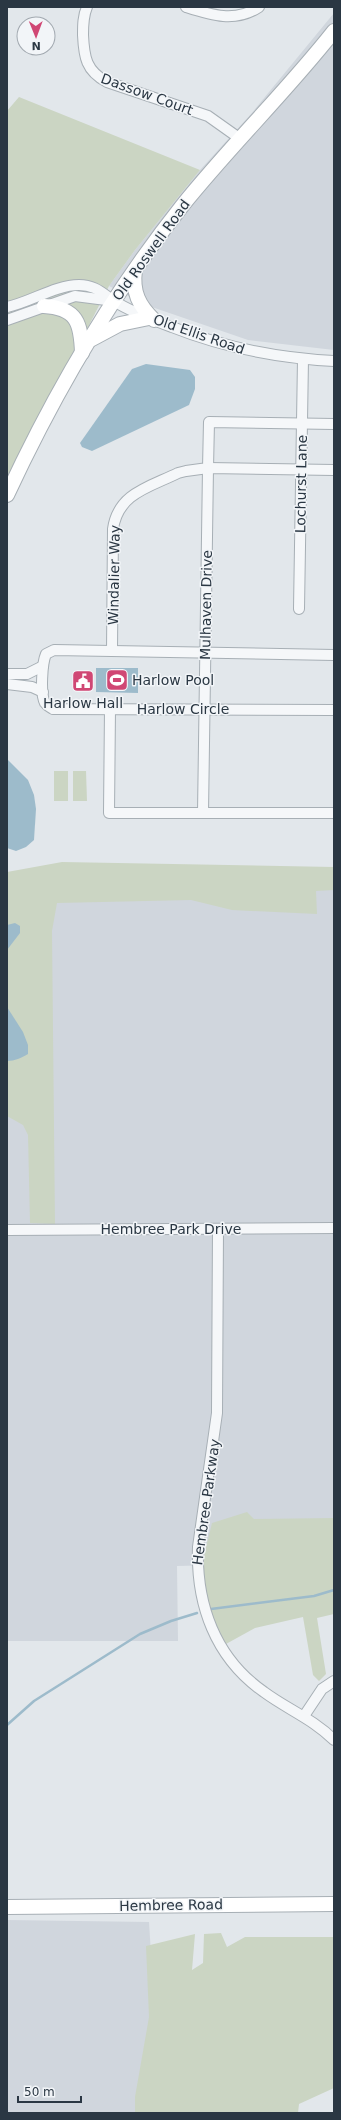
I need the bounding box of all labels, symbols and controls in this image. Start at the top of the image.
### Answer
north arrow [16,16,56,56]
text: N [31,39,41,52]
street label: Dassow Court [99,70,196,118]
street label: Old Roswell Road [109,196,193,304]
street label: Old Ellis Road [151,311,247,357]
street label: Lochurst Lane [292,435,310,533]
street label: Windalier Way [105,525,123,625]
street label: Mulhaven Drive [197,550,215,660]
sports icon: Harlow Pool [104,667,130,693]
public building icon: Harlow Hall [70,668,96,694]
place label: Harlow Pool [132,672,214,688]
place label: Harlow Hall [43,695,123,711]
street label: Harlow Circle [137,701,229,717]
street label: Hembree Park Drive [101,1221,241,1237]
street label: Hembree Parkway [189,1438,223,1566]
street label: Hembree Road [119,1896,223,1914]
scale bar [18,2078,81,2104]
text: 50 m [24,2085,55,2099]

